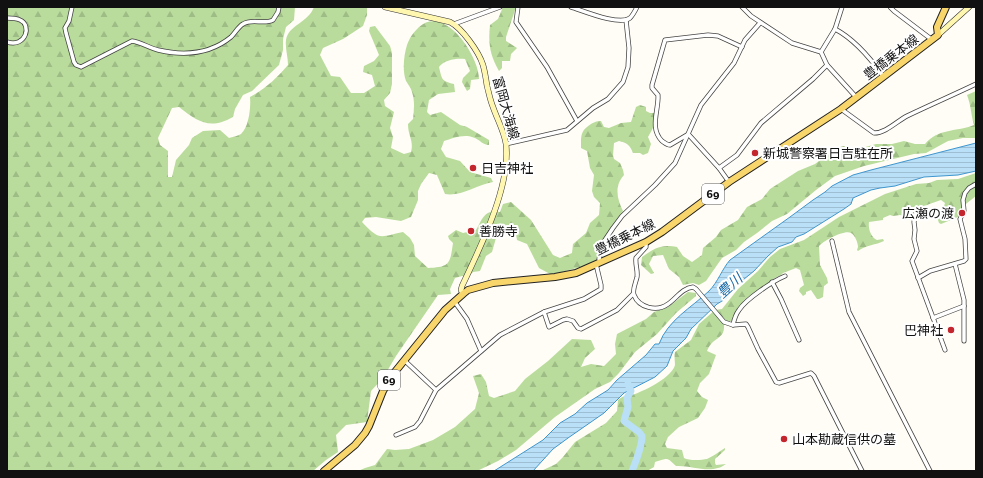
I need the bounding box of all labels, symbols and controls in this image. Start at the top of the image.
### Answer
street label: 豊橋乗本線 [861,31,921,83]
street label: 富岡大海線 [490,75,522,141]
place label: 新城警察署日吉駐在所 [763,146,893,161]
marker: 新城警察署日吉駐在所 [750,148,760,158]
place label: 日吉神社 [481,161,533,176]
marker: 日吉神社 [468,163,478,173]
road number: 69 [702,184,724,204]
place label: 広瀬の渡 [902,206,954,221]
marker: 広瀬の渡 [957,208,967,218]
street label: 豊橋乗本線 [592,216,658,258]
place label: 善勝寺 [479,224,518,239]
marker: 善勝寺 [466,226,476,236]
water label: 豊川 [714,269,748,302]
place label: 巴神社 [904,323,943,338]
marker: 巴神社 [946,325,956,335]
road number: 69 [378,370,400,390]
place label: 山本勘蔵信供の墓 [792,432,896,447]
marker: 山本勘蔵信供の墓 [779,434,789,444]

